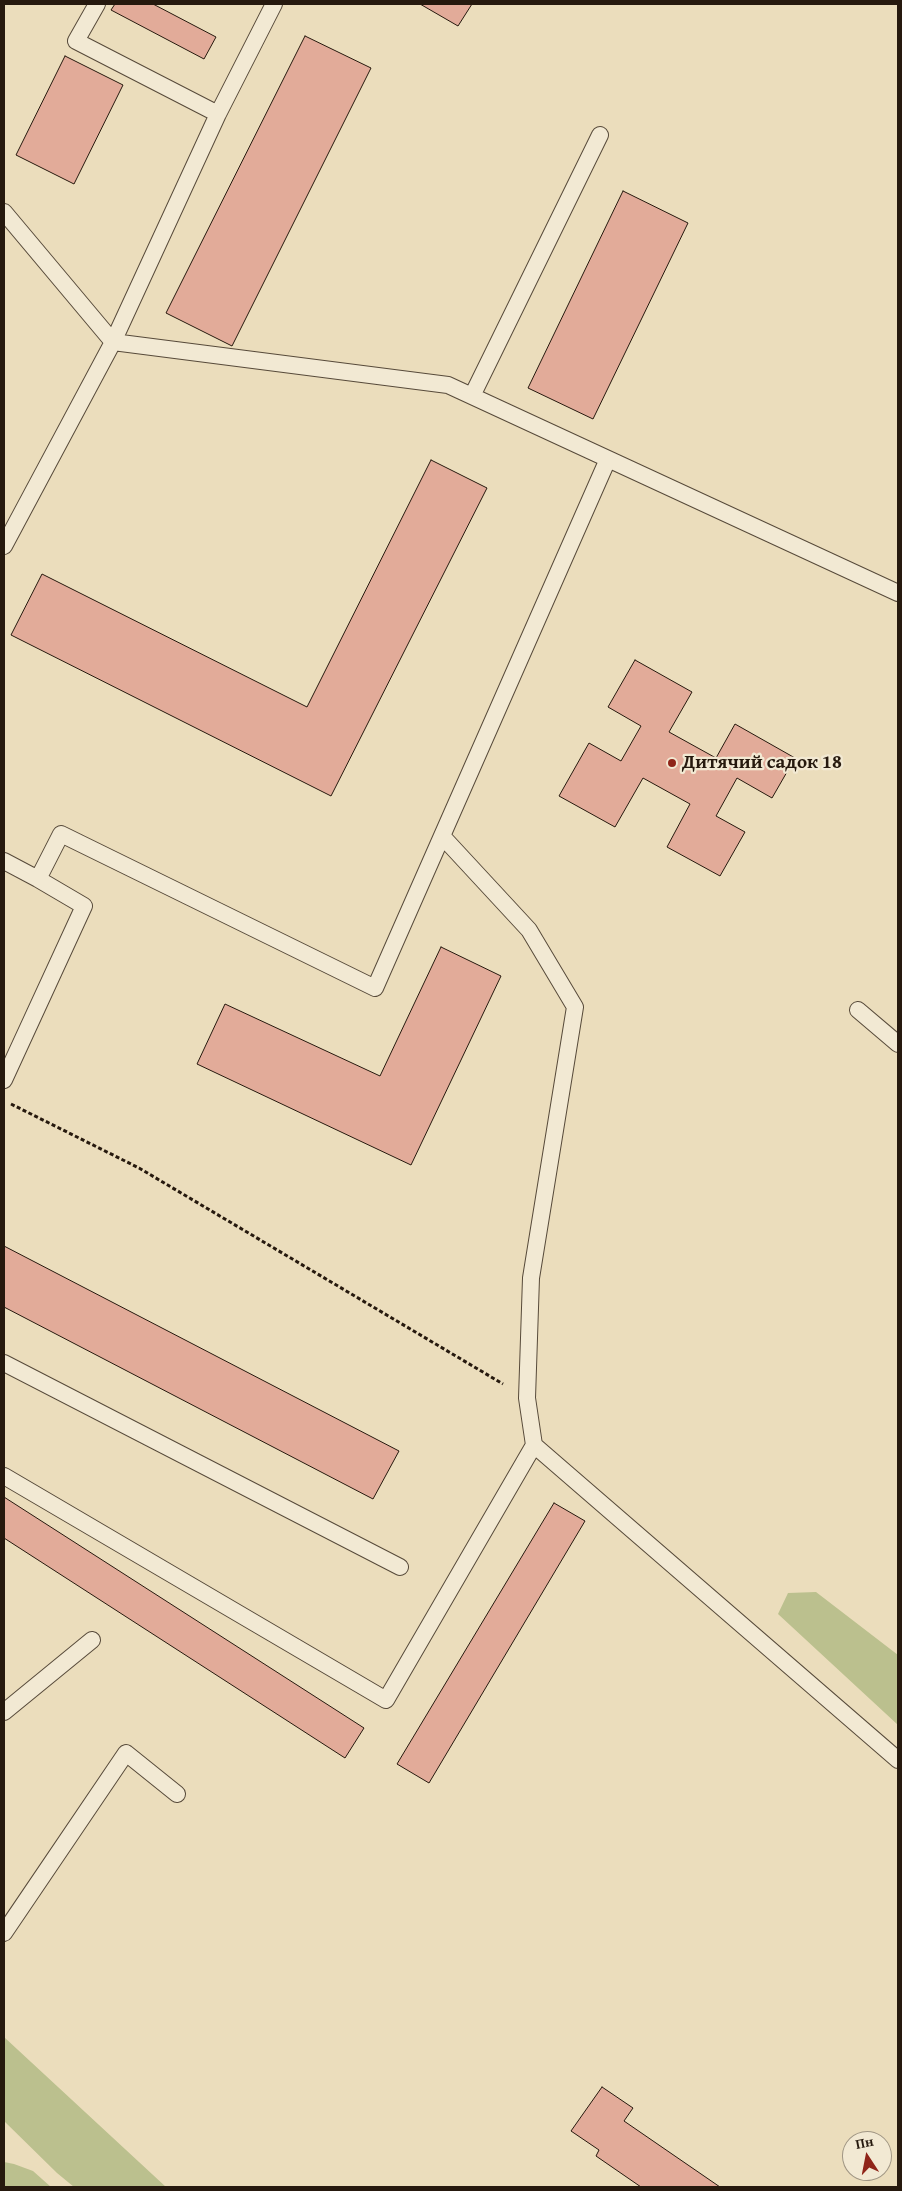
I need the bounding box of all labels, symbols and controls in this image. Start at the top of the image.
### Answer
place label: Дитячий садок 18 [682,752,842,774]
marker: Дитячий садок 18 [666,757,678,769]
north arrow [842,2131,892,2181]
text: Пн [854,2131,875,2154]

